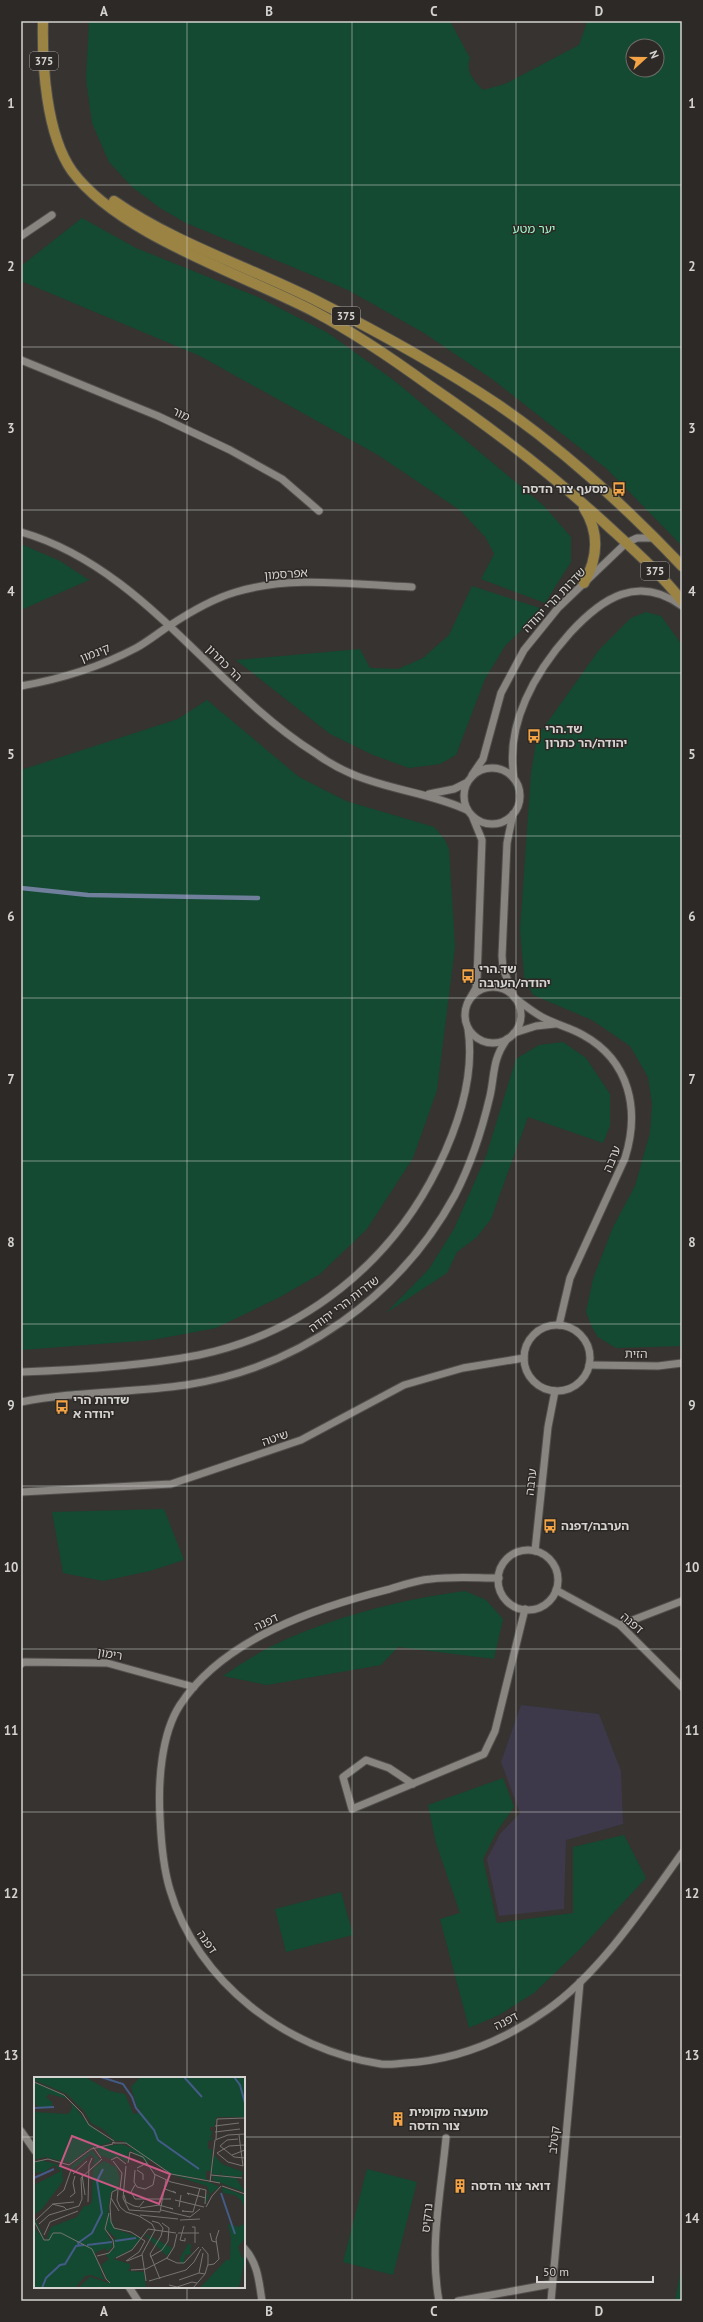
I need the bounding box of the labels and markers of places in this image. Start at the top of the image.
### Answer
place label: מסעף צור הדסה [522,481,609,496]
bus stop icon: מסעף צור הדסה [611,481,627,497]
place label: שד.הרי יהודה/הר כתרון [545,721,627,750]
bus stop icon: שד.הרי יהודה/הר כתרון [526,728,542,744]
place label: שד.הרי יהודה/הערבה [479,961,551,990]
bus stop icon: שד.הרי יהודה/הערבה [460,968,476,984]
place label: שדרות הרי יהודה א [73,1392,130,1421]
bus stop icon: שדרות הרי יהודה א [54,1399,70,1415]
bus stop icon: הערבה/דפנה [542,1518,558,1534]
place label: הערבה/דפנה [561,1518,629,1533]
place label: מועצה מקומית צור הדסה [409,2104,489,2133]
building icon: מועצה מקומית צור הדסה [390,2111,406,2127]
building icon: דואר צור הדסה [452,2178,468,2194]
place label: דואר צור הדסה [471,2178,551,2193]

